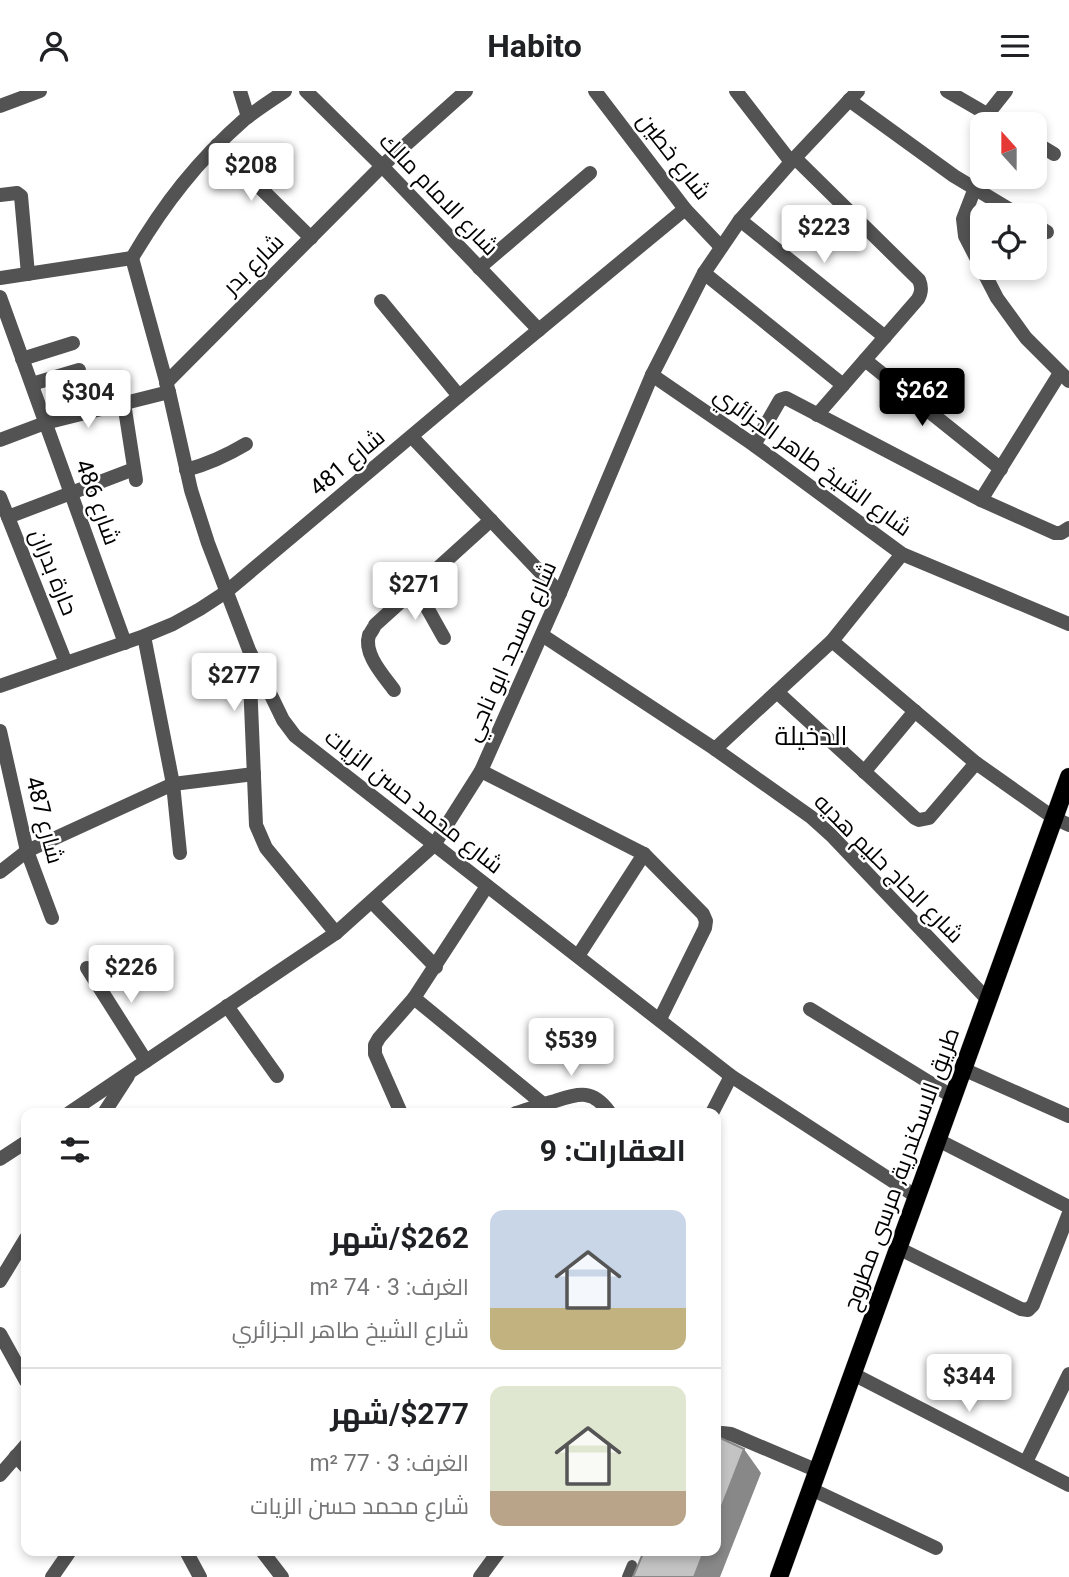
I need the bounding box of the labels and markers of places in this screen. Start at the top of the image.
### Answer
pin: $208 [210,143,292,203]
pin: $223 [783,205,865,265]
pin: $262 [881,369,963,428]
pin: $304 [47,371,129,430]
pin: $271 [374,563,456,622]
pin: $277 [193,653,275,713]
pin: $226 [90,946,172,1005]
pin: $539 [530,1019,612,1078]
pin: $344 [928,1355,1010,1414]

